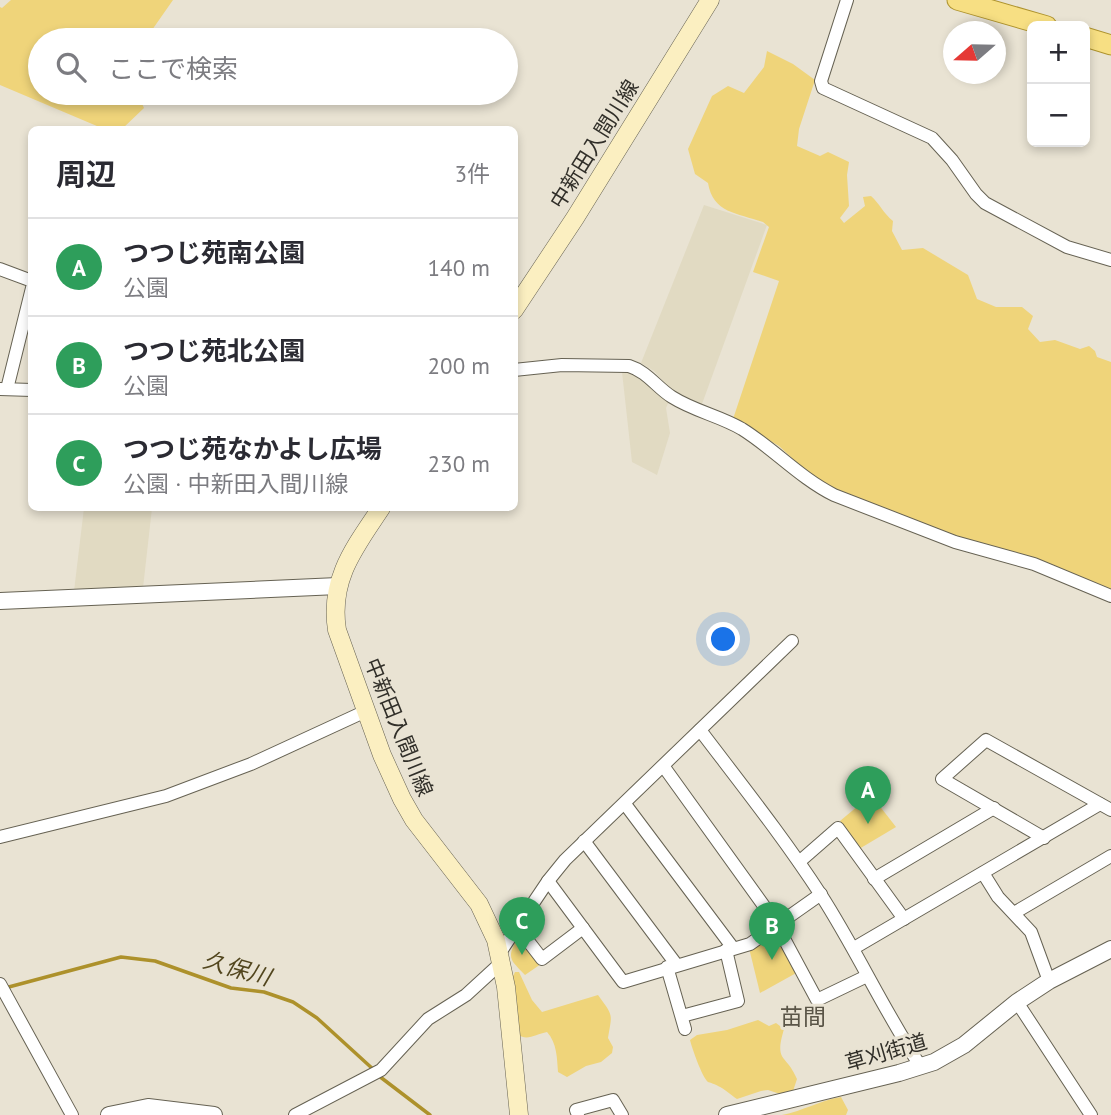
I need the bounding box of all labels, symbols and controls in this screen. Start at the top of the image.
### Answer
north arrow [943,21,1006,84]
map controls [1027,21,1090,147]
button: + [1027,21,1090,84]
search box [28,28,518,105]
icon: search [52,48,90,86]
text: ここで検索 [108,52,238,85]
street label: 中新田入間川線 [544,75,644,213]
button: − [1027,84,1090,147]
text: 周辺 [56,154,116,193]
text: 3件 [454,159,490,188]
text: つつじ苑南公園 [123,236,305,269]
text: A [72,253,86,282]
text: 140 m [428,253,490,282]
text: 公園 [123,273,169,302]
text: つつじ苑北公園 [123,334,305,367]
text: B [72,351,86,380]
text: 200 m [428,351,490,380]
text: 公園 [123,371,169,400]
text: つつじ苑なかよし広場 [123,432,382,465]
text: C [73,449,85,478]
text: 230 m [428,449,490,478]
text: 公園 · 中新田入間川線 [123,469,348,498]
your location [706,622,740,656]
street label: 中新田入間川線 [359,654,439,800]
pin: A [845,766,891,824]
pin: C [499,897,545,955]
pin: B [749,902,795,960]
water label: 久保川 [200,945,277,992]
district label: 苗間 [780,1002,826,1031]
street label: 草刈街道 [842,1027,930,1077]

